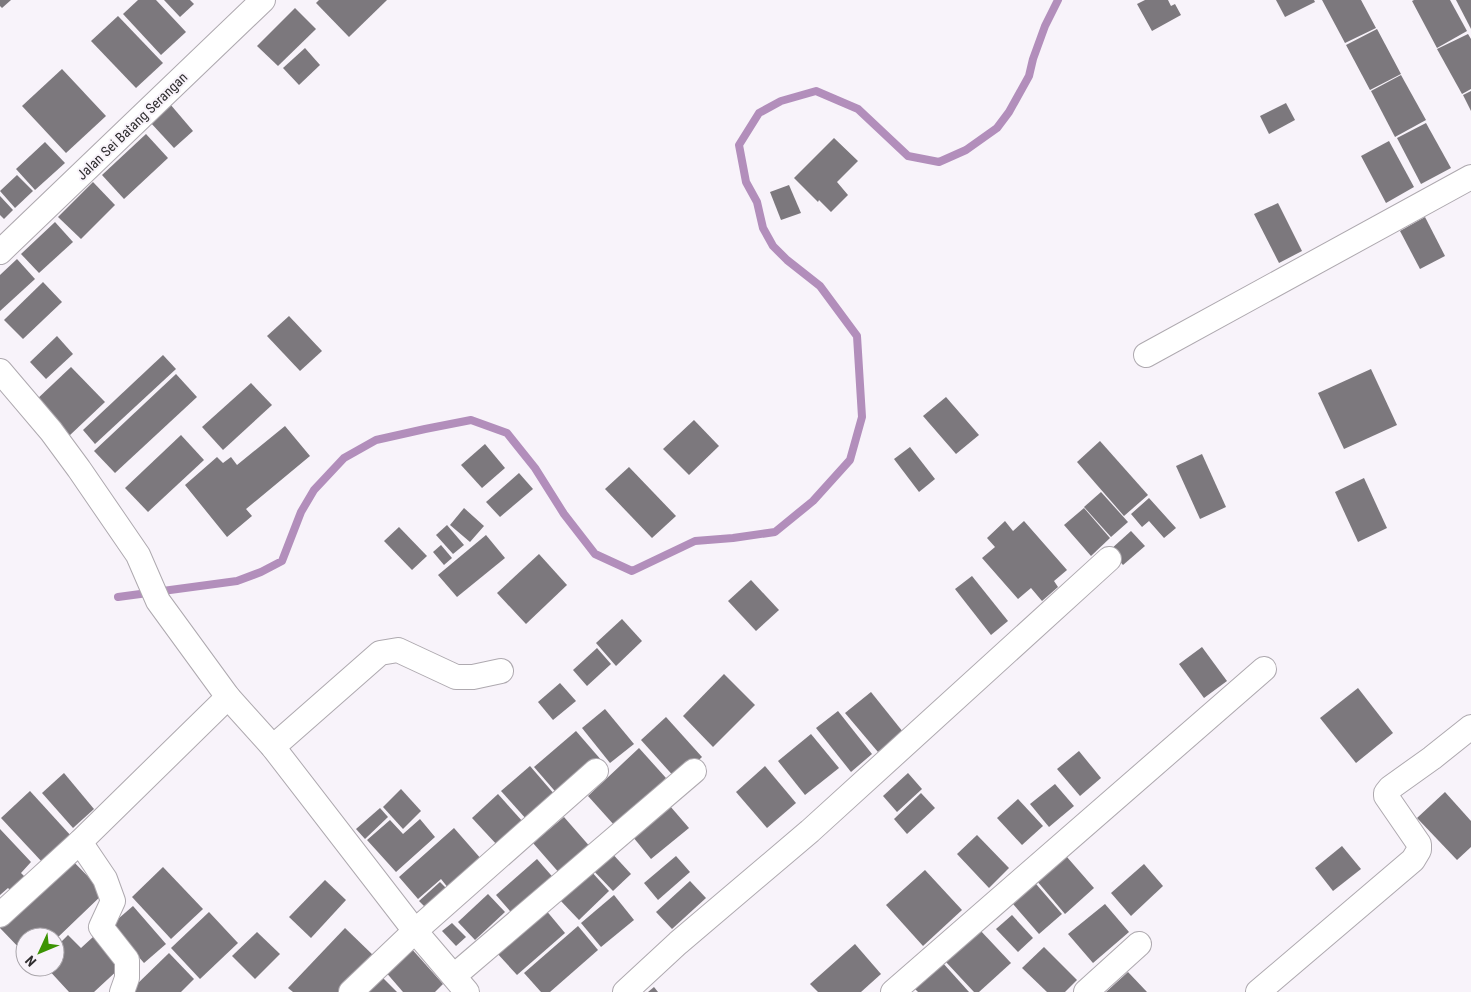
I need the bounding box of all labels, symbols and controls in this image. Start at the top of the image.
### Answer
street label: Jalan Sei Batang Serangan [73,69,191,183]
north arrow [15,927,65,977]
text: N [22,952,39,970]

